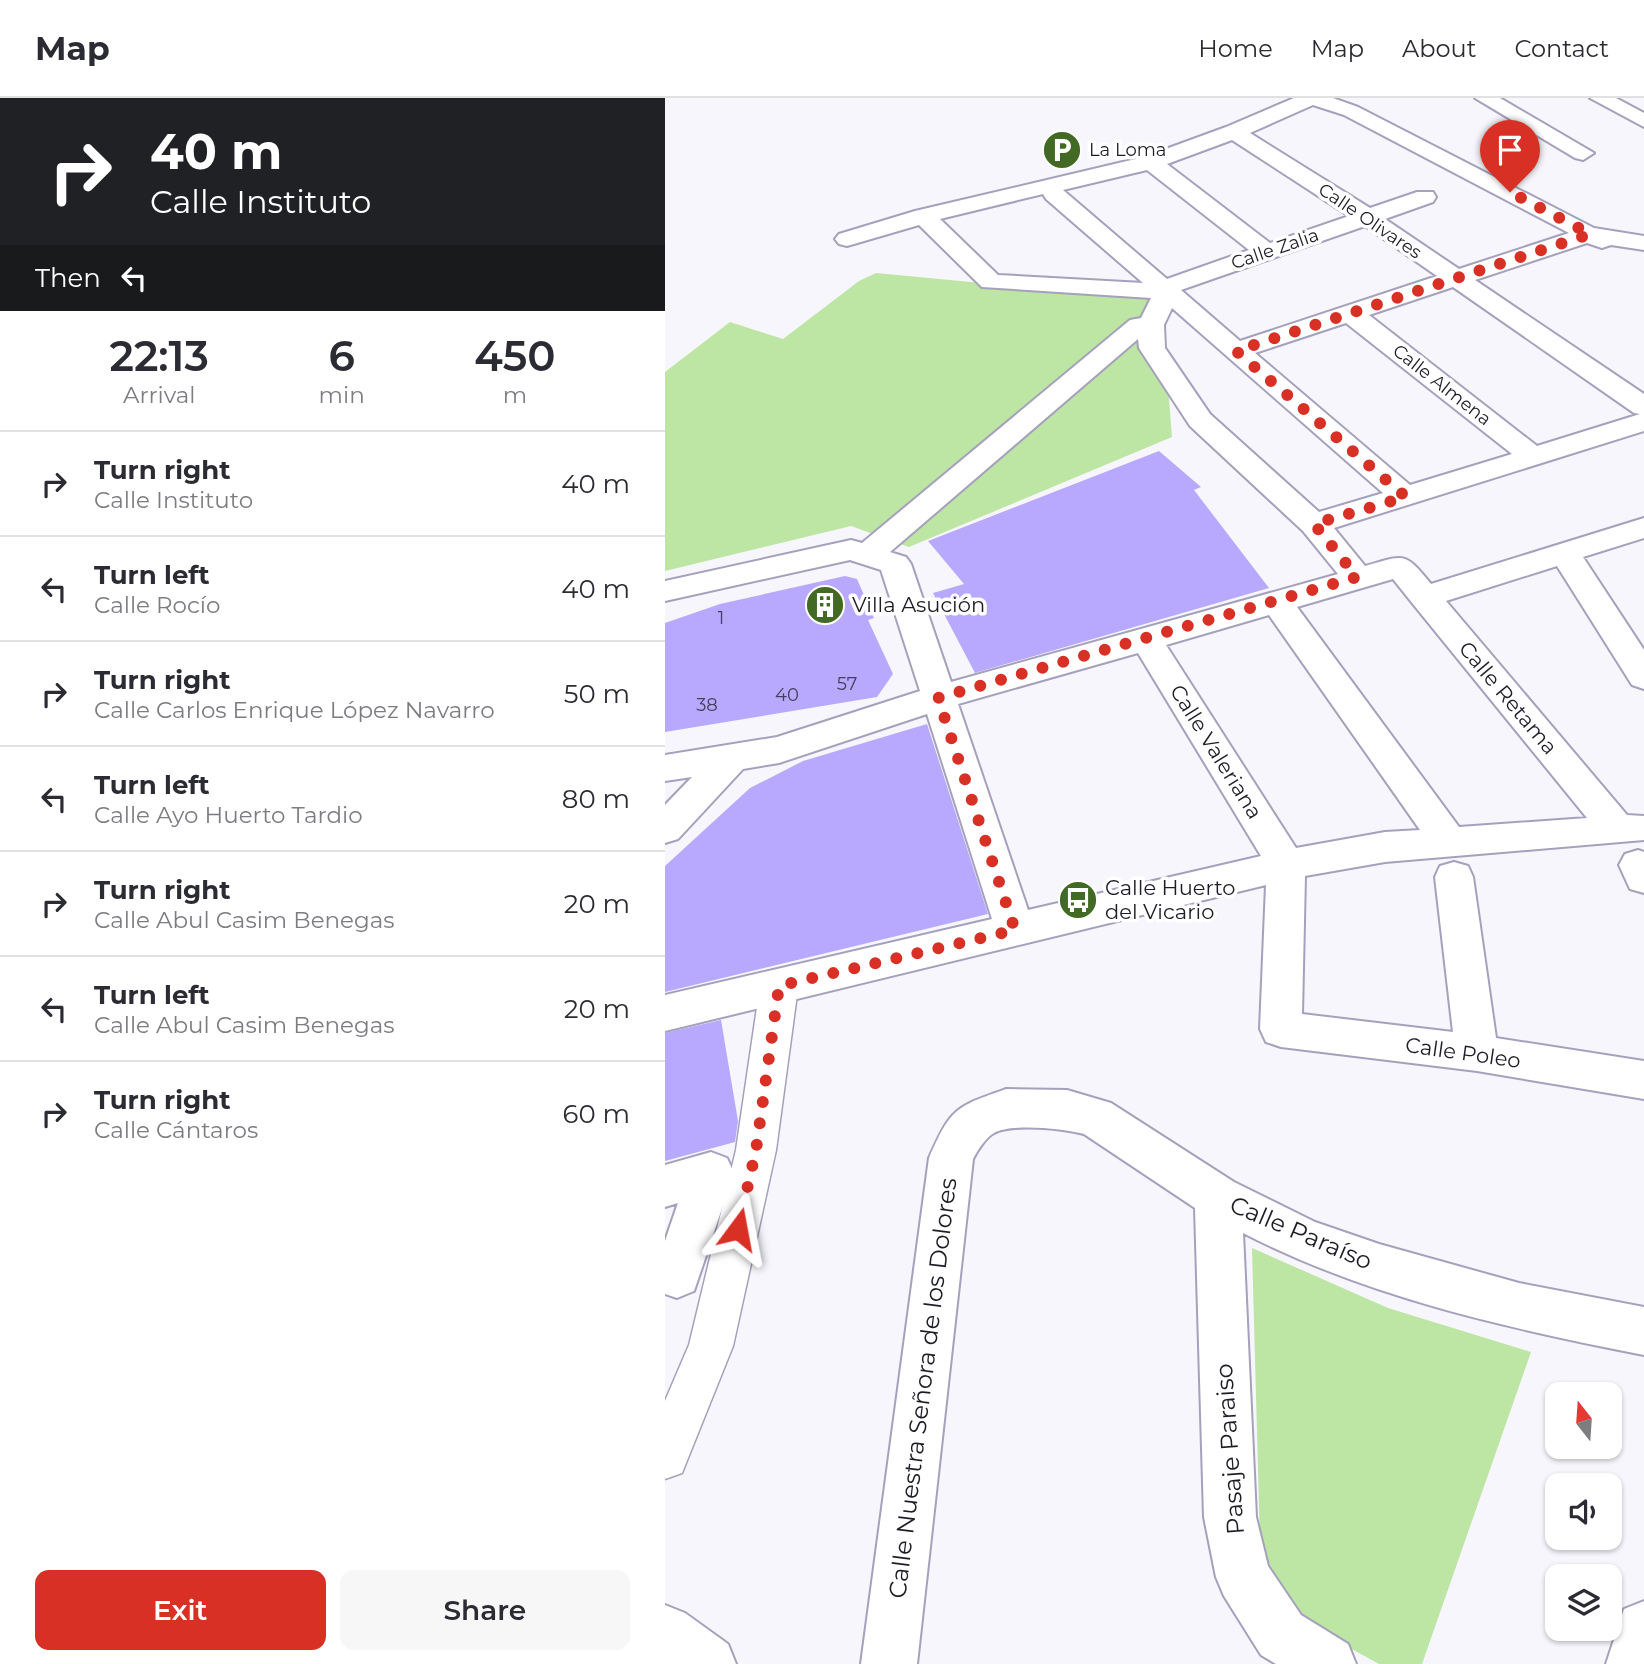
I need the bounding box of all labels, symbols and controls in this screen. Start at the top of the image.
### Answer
text: Map [35,28,110,68]
text: Home [1198,34,1273,63]
text: Map [1311,34,1364,63]
text: About [1402,34,1476,63]
text: Contact [1514,34,1609,63]
pin [1480,120,1540,192]
text: 40 m [150,122,282,181]
icon: right [35,126,126,217]
parking icon: La Loma [1041,129,1083,171]
icon: arrive [1491,131,1529,169]
place label: La Loma [1089,139,1166,161]
street label: Calle Olivares [1314,178,1426,264]
text: Calle Instituto [150,182,371,221]
street label: Calle Zalia [1228,224,1322,274]
icon: left [115,259,153,297]
text: Then [35,262,101,294]
text: 22:13 [109,330,209,382]
text: 6 [328,330,355,382]
text: 450 [474,330,556,382]
street label: Calle Almena [1388,340,1496,430]
text: Arrival [123,381,196,409]
text: min [319,381,365,409]
text: m [503,381,527,409]
text: Turn right [94,454,230,486]
icon: right [35,465,73,503]
text: 40 m [561,468,630,500]
text: Calle Instituto [94,486,253,514]
text: Turn left [94,559,210,591]
icon: left [35,570,73,608]
text: 40 m [561,573,630,605]
building icon: Villa Asución [804,584,846,626]
text: Calle Rocío [94,591,220,619]
place label: Villa Asución [852,592,985,617]
house number: 1 [718,607,724,629]
street label: Calle Retama [1454,636,1563,759]
text: Turn right [94,664,230,696]
house number: 57 [837,673,857,695]
icon: right [35,675,73,713]
text: 50 m [564,678,630,710]
street label: Calle Valeriana [1165,680,1268,824]
house number: 40 [775,684,799,706]
house number: 38 [696,694,718,716]
text: Calle Carlos Enrique López Navarro [94,696,495,724]
text: Turn left [94,769,210,801]
icon: left [35,780,73,818]
text: 80 m [562,783,630,815]
text: Calle Ayo Huerto Tardio [94,801,363,829]
text: Turn right [94,874,230,906]
place label: Calle Huerto del Vicario [1105,875,1236,924]
bus stop icon: Calle Huerto del Vicario [1057,879,1099,921]
icon: right [35,885,73,923]
text: 20 m [564,888,630,920]
text: Calle Abul Casim Benegas [94,906,395,934]
text: Turn left [94,979,210,1011]
icon: left [35,990,73,1028]
text: 20 m [564,993,630,1025]
text: Calle Abul Casim Benegas [94,1011,395,1039]
street label: Calle Poleo [1404,1032,1522,1073]
text: Turn right [94,1084,230,1116]
icon: right [35,1095,73,1133]
text: 60 m [563,1098,630,1130]
text: Calle Cántaros [94,1116,258,1144]
street label: Calle Nuestra Señora de los Dolores [882,1176,963,1600]
street label: Calle Paraíso [1226,1190,1377,1276]
position arrow [701,1192,775,1266]
street label: Pasaje Paraiso [1209,1363,1250,1536]
north arrow [1545,1382,1622,1460]
map controls [1545,1382,1622,1641]
button: sound [1545,1473,1622,1550]
button: layers [1545,1564,1622,1641]
button: Exit [35,1570,326,1650]
button: Share [340,1570,630,1650]

